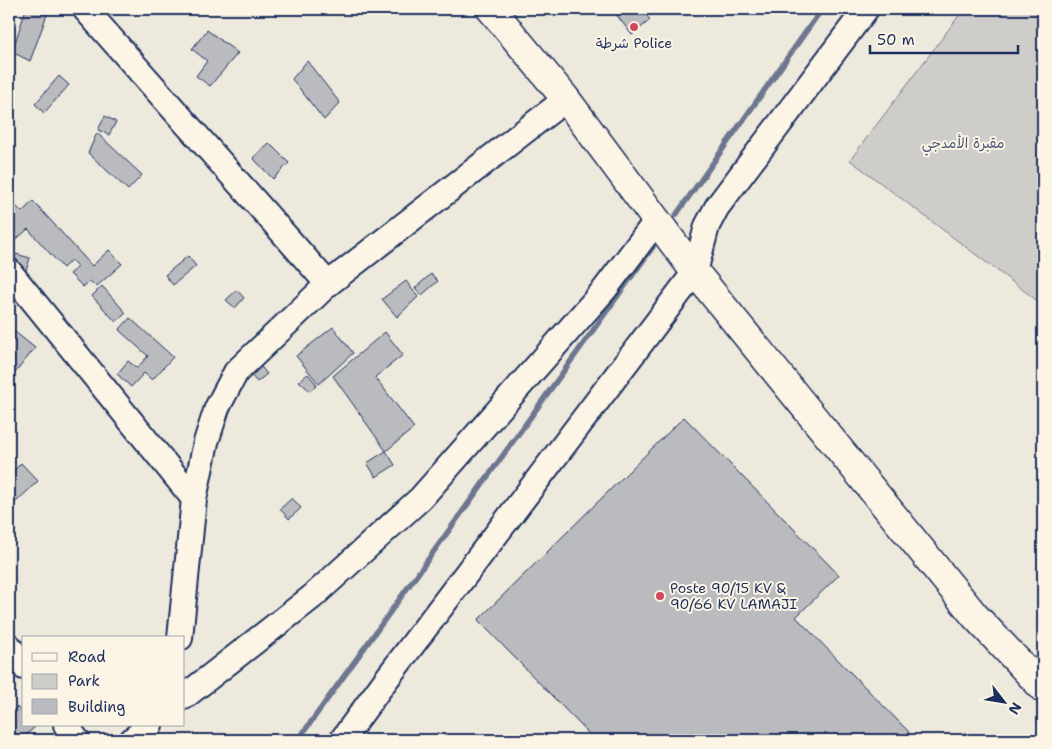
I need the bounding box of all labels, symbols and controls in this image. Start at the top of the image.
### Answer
marker: شرطة Police [628,21,640,33]
scale bar [870,22,1017,54]
text: 50 m [877,30,915,50]
place label: شرطة Police [596,34,672,52]
park label: مقبرة الأمدجي [922,134,1004,156]
place label: Poste 90/15 KV & 90/66 KV LAMAJI [670,579,797,613]
marker: Poste 90/15 KV & 90/66 KV LAMAJI [654,590,666,602]
legend [22,636,185,726]
text: Road [68,647,106,667]
text: Park [68,671,100,691]
north arrow [980,676,1030,726]
text: Building [68,697,125,717]
text: N [1005,699,1026,718]

